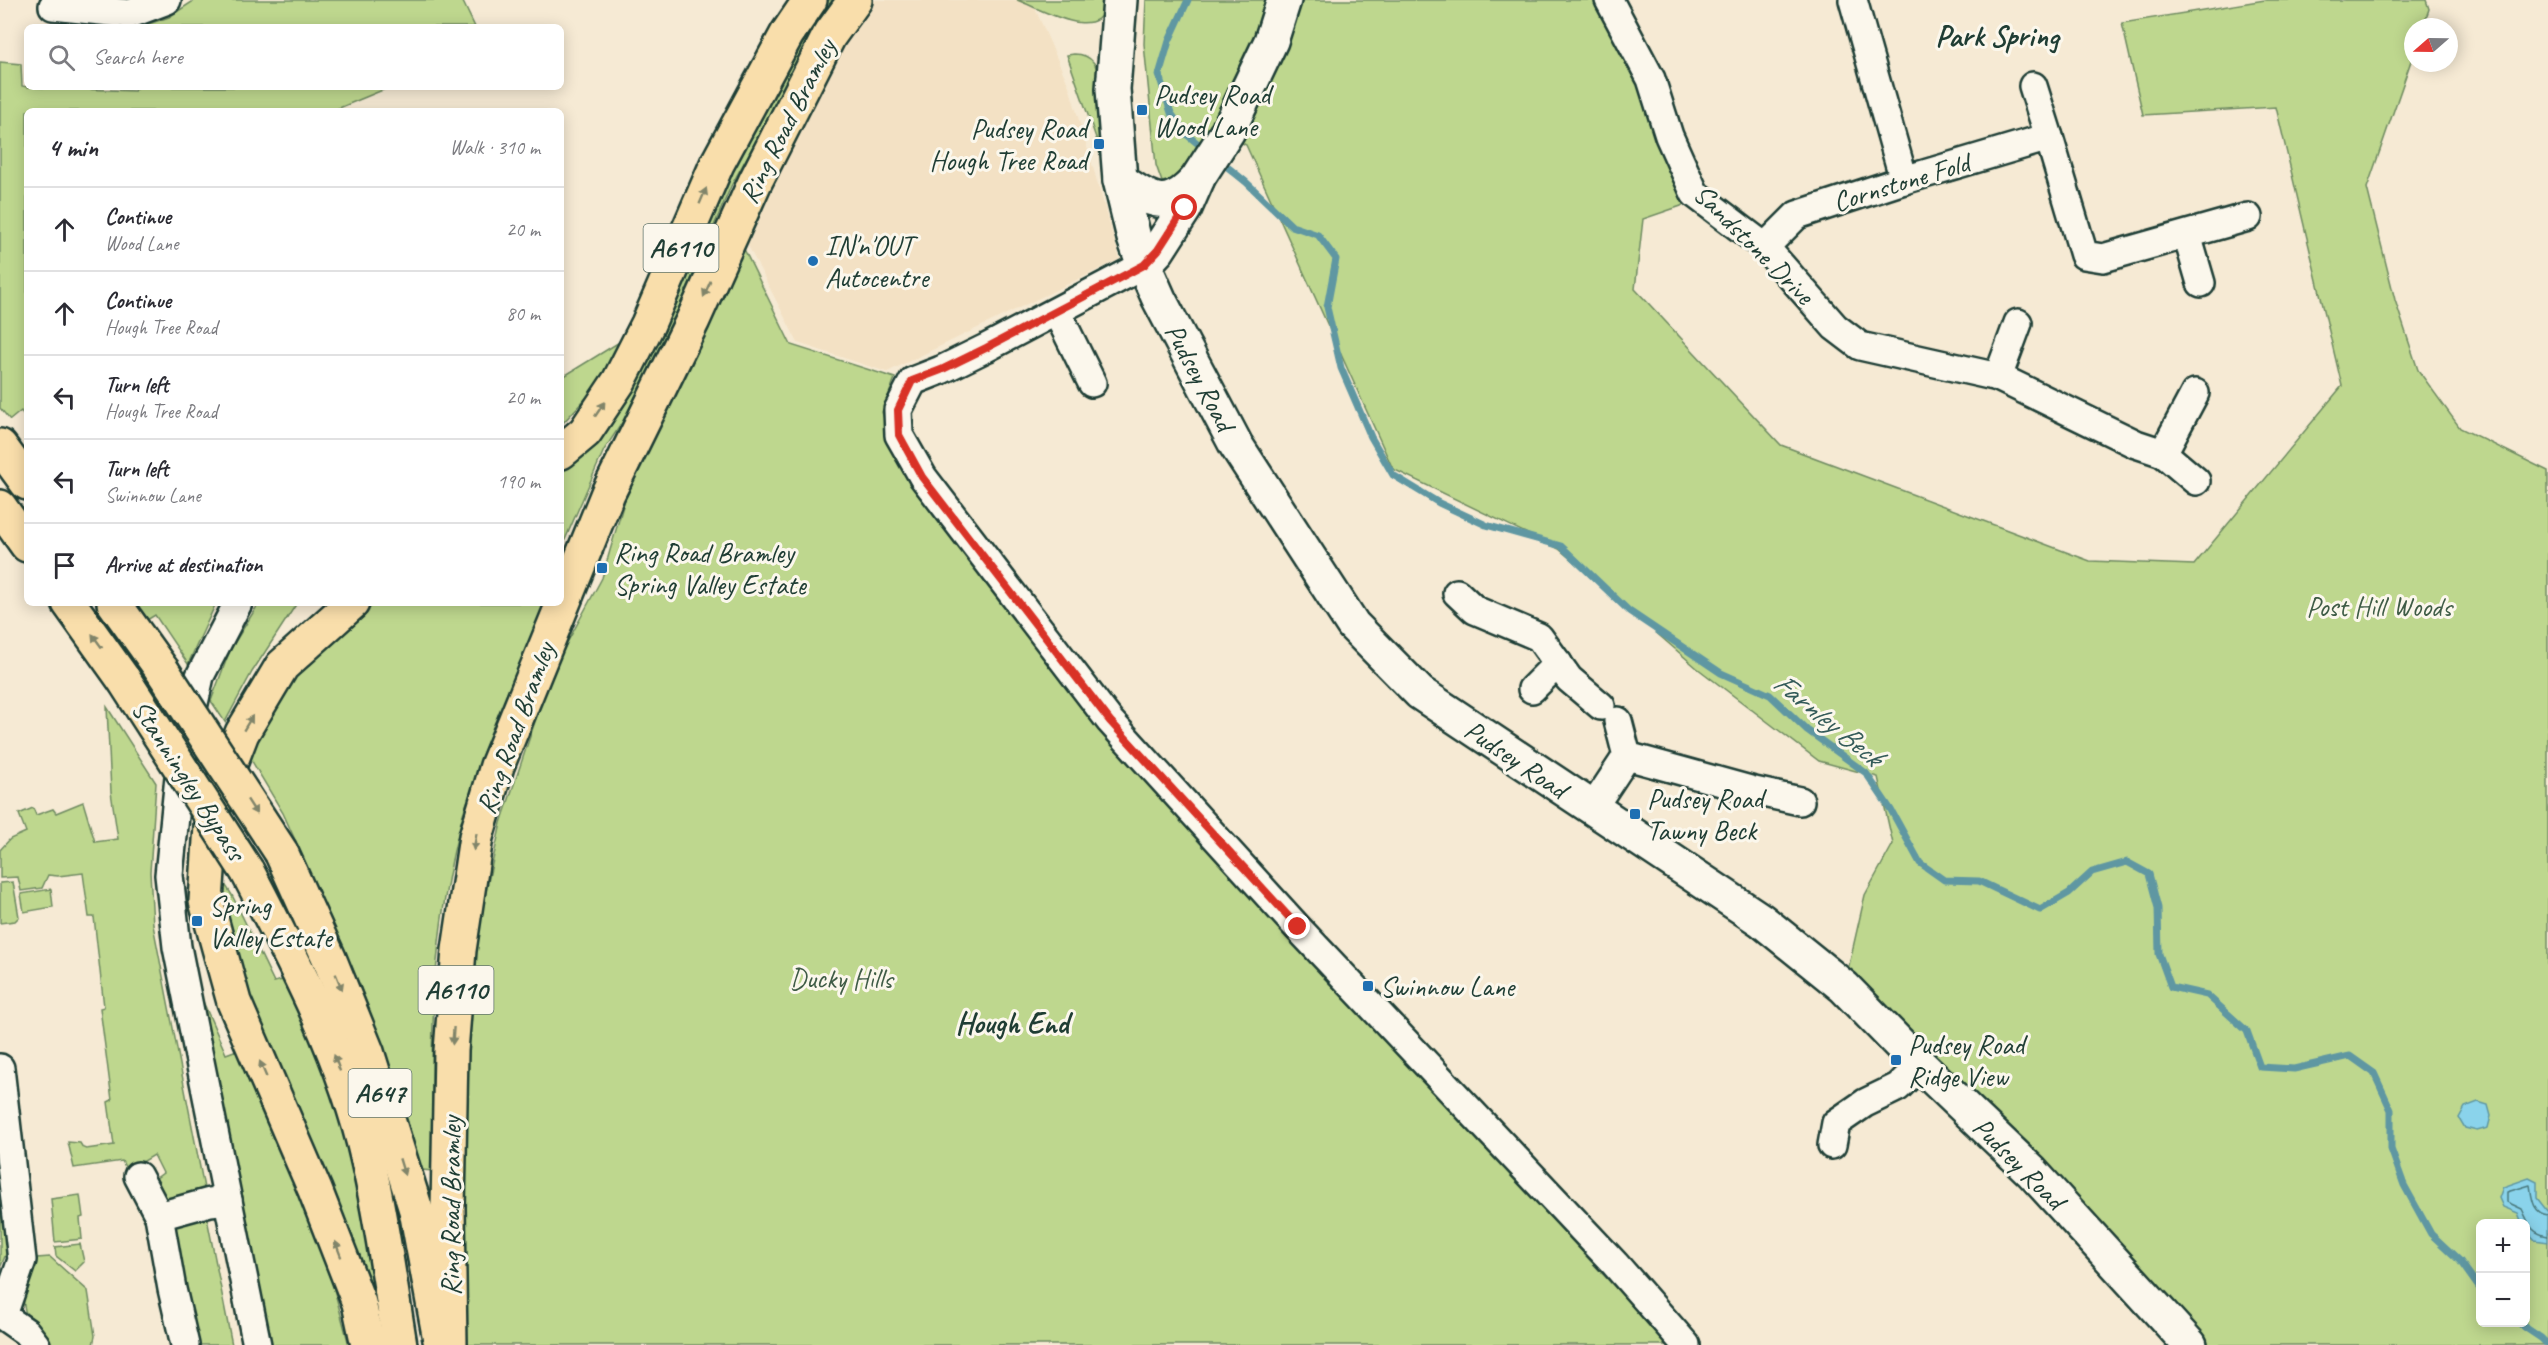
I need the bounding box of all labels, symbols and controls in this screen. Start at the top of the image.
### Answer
district label: Park Spring [1935,17,2061,55]
north arrow [2404,18,2458,72]
search box [24,24,564,90]
street label: Ring Road Bramley [731,31,844,209]
icon: search [45,41,78,74]
text: Search here [93,43,183,71]
place label: Pudsey Road Wood Lane [1154,77,1274,144]
marker: Pudsey Road Wood Lane [1135,103,1149,117]
place label: Pudsey Road Hough Tree Road [930,111,1091,178]
text: 4 min [48,131,98,164]
text: Walk · 310 m [450,135,540,160]
marker: Pudsey Road Hough Tree Road [1092,137,1106,151]
street label: Cornstone Fold [1829,144,1977,219]
street label: Sandstone Drive [1686,176,1823,313]
one-way arrow [699,187,708,205]
route start [1171,194,1197,220]
text: Continue [105,203,171,231]
icon: ahead [48,213,81,246]
text: 20 m [506,217,540,242]
road number: A6110 [644,224,718,272]
place label: IN'n'OUT Autocentre [825,228,930,295]
text: Wood Lane [105,231,178,256]
marker: IN'n'OUT Autocentre [806,254,820,268]
one-way arrow [702,280,711,298]
text: Continue [105,287,171,315]
icon: ahead [48,297,81,330]
text: 80 m [506,301,540,326]
text: Hough Tree Road [105,315,217,340]
street label: Pudsey Road [1157,317,1245,440]
text: Turn left [105,371,169,399]
icon: left [48,381,81,414]
text: 20 m [506,385,540,410]
text: Hough Tree Road [105,399,217,424]
one-way arrow [594,401,605,417]
text: Turn left [105,455,169,483]
icon: left [48,465,81,498]
text: 190 m [497,469,540,494]
text: Swinnow Lane [105,483,201,508]
place label: Ring Road Bramley Spring Valley Estate [614,535,807,602]
icon: arrive [48,549,81,582]
text: Arrive at destination [105,551,262,579]
marker: Ring Road Bramley Spring Valley Estate [595,561,609,575]
park label: Post Hill Woods [2306,589,2454,624]
one-way arrow [91,634,103,649]
street label: Ring Road Bramley [468,635,563,818]
water label: Farnley Beck [1766,664,1895,778]
street label: Stanningley Bypass [124,693,255,869]
street label: Pudsey Road [1458,712,1577,808]
one-way arrow [242,715,253,731]
place label: Pudsey Road Tawny Beck [1647,781,1767,848]
one-way arrow [246,799,257,816]
marker: Pudsey Road Tawny Beck [1628,807,1642,821]
one-way arrow [470,833,479,852]
place label: Spring Valley Estate [209,888,334,955]
route end [1284,913,1310,939]
marker: Spring Valley Estate [190,914,204,928]
park label: Ducky Hills [789,961,895,996]
road number: A6110 [418,966,494,1014]
place label: Swinnow Lane [1380,969,1516,1004]
one-way arrow [334,974,344,992]
marker: Swinnow Lane [1361,979,1375,993]
district label: Hough End [955,1004,1073,1042]
one-way arrow [448,1026,457,1045]
place label: Pudsey Road Ridge View [1908,1027,2028,1094]
marker: Pudsey Road Ridge View [1889,1053,1903,1067]
one-way arrow [332,1054,342,1072]
one-way arrow [258,1059,268,1077]
road number: A647 [348,1069,412,1117]
street label: Pudsey Road [1965,1109,2075,1219]
street label: Ring Road Bramley [433,1114,468,1296]
one-way arrow [398,1158,407,1176]
map controls [2476,1219,2530,1327]
button: + [2476,1219,2530,1273]
one-way arrow [333,1239,343,1257]
button: − [2476,1273,2530,1327]

